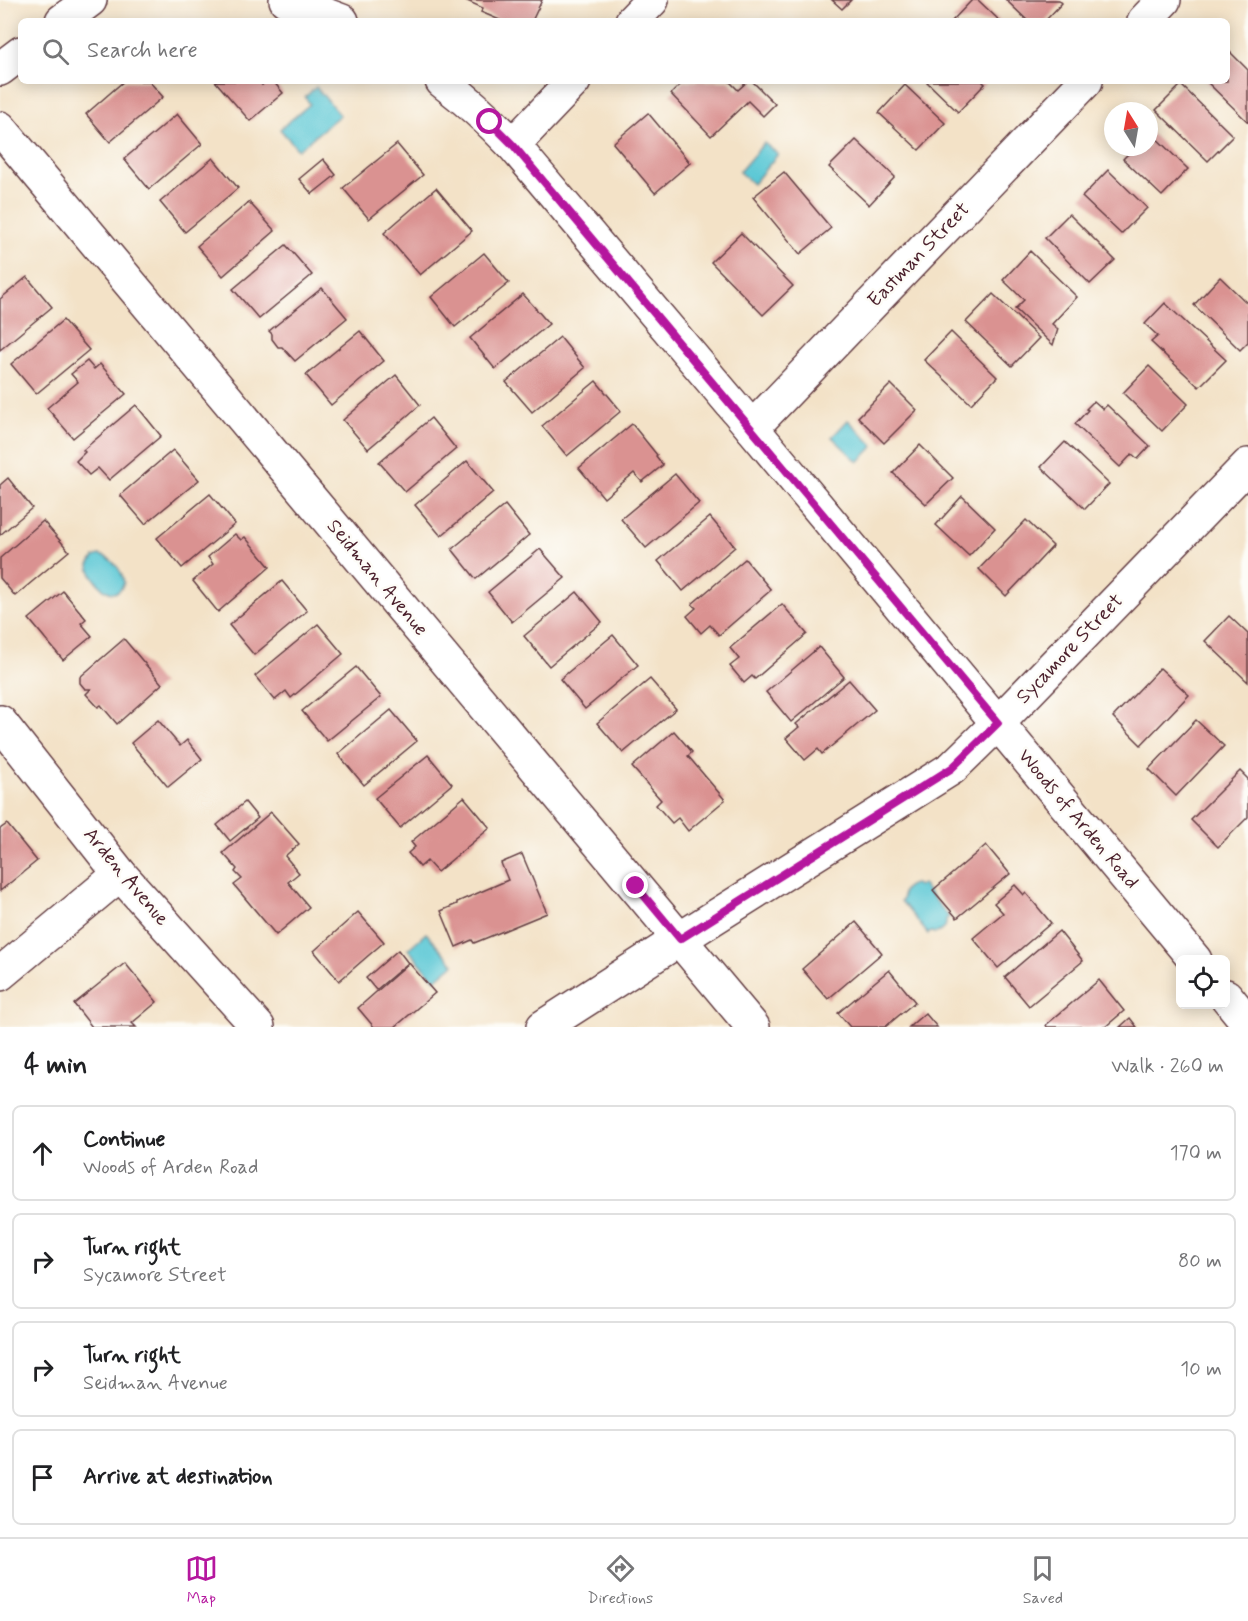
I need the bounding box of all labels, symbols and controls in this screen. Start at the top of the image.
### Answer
search box [18,18,1230,84]
icon: search [39,35,72,68]
text: Search here [87,37,198,65]
north arrow [1104,102,1158,156]
route start [476,108,502,134]
street label: Eastman Street [862,197,976,313]
street label: Seidman Avenue [320,514,434,642]
street label: Sycamore Street [1010,588,1130,710]
street label: Woods of Arden Road [1011,743,1145,895]
street label: Arden Avenue [77,822,175,932]
route end [622,872,648,898]
map controls [1176,955,1230,1009]
button: locate [1176,955,1230,1009]
text: 4 min [24,1049,87,1083]
text: Walk · 260 m [1111,1053,1224,1080]
text: Continue [83,1126,165,1154]
icon: ahead [26,1137,59,1170]
text: 170 m [1170,1140,1222,1167]
text: Woods of Arden Road [83,1154,258,1181]
text: Turn right [83,1234,181,1262]
icon: right [26,1245,59,1278]
text: 80 m [1178,1248,1222,1275]
text: Sycamore Street [83,1262,227,1289]
text: Turn right [83,1342,181,1370]
icon: right [26,1353,59,1386]
text: 10 m [1180,1356,1222,1383]
text: Seidman Avenue [83,1370,228,1397]
icon: arrive [26,1461,59,1494]
text: Arrive at destination [83,1463,273,1491]
tab: Map [185,1552,218,1609]
tab: Directions [587,1552,653,1609]
tab: Saved [1023,1552,1063,1609]

